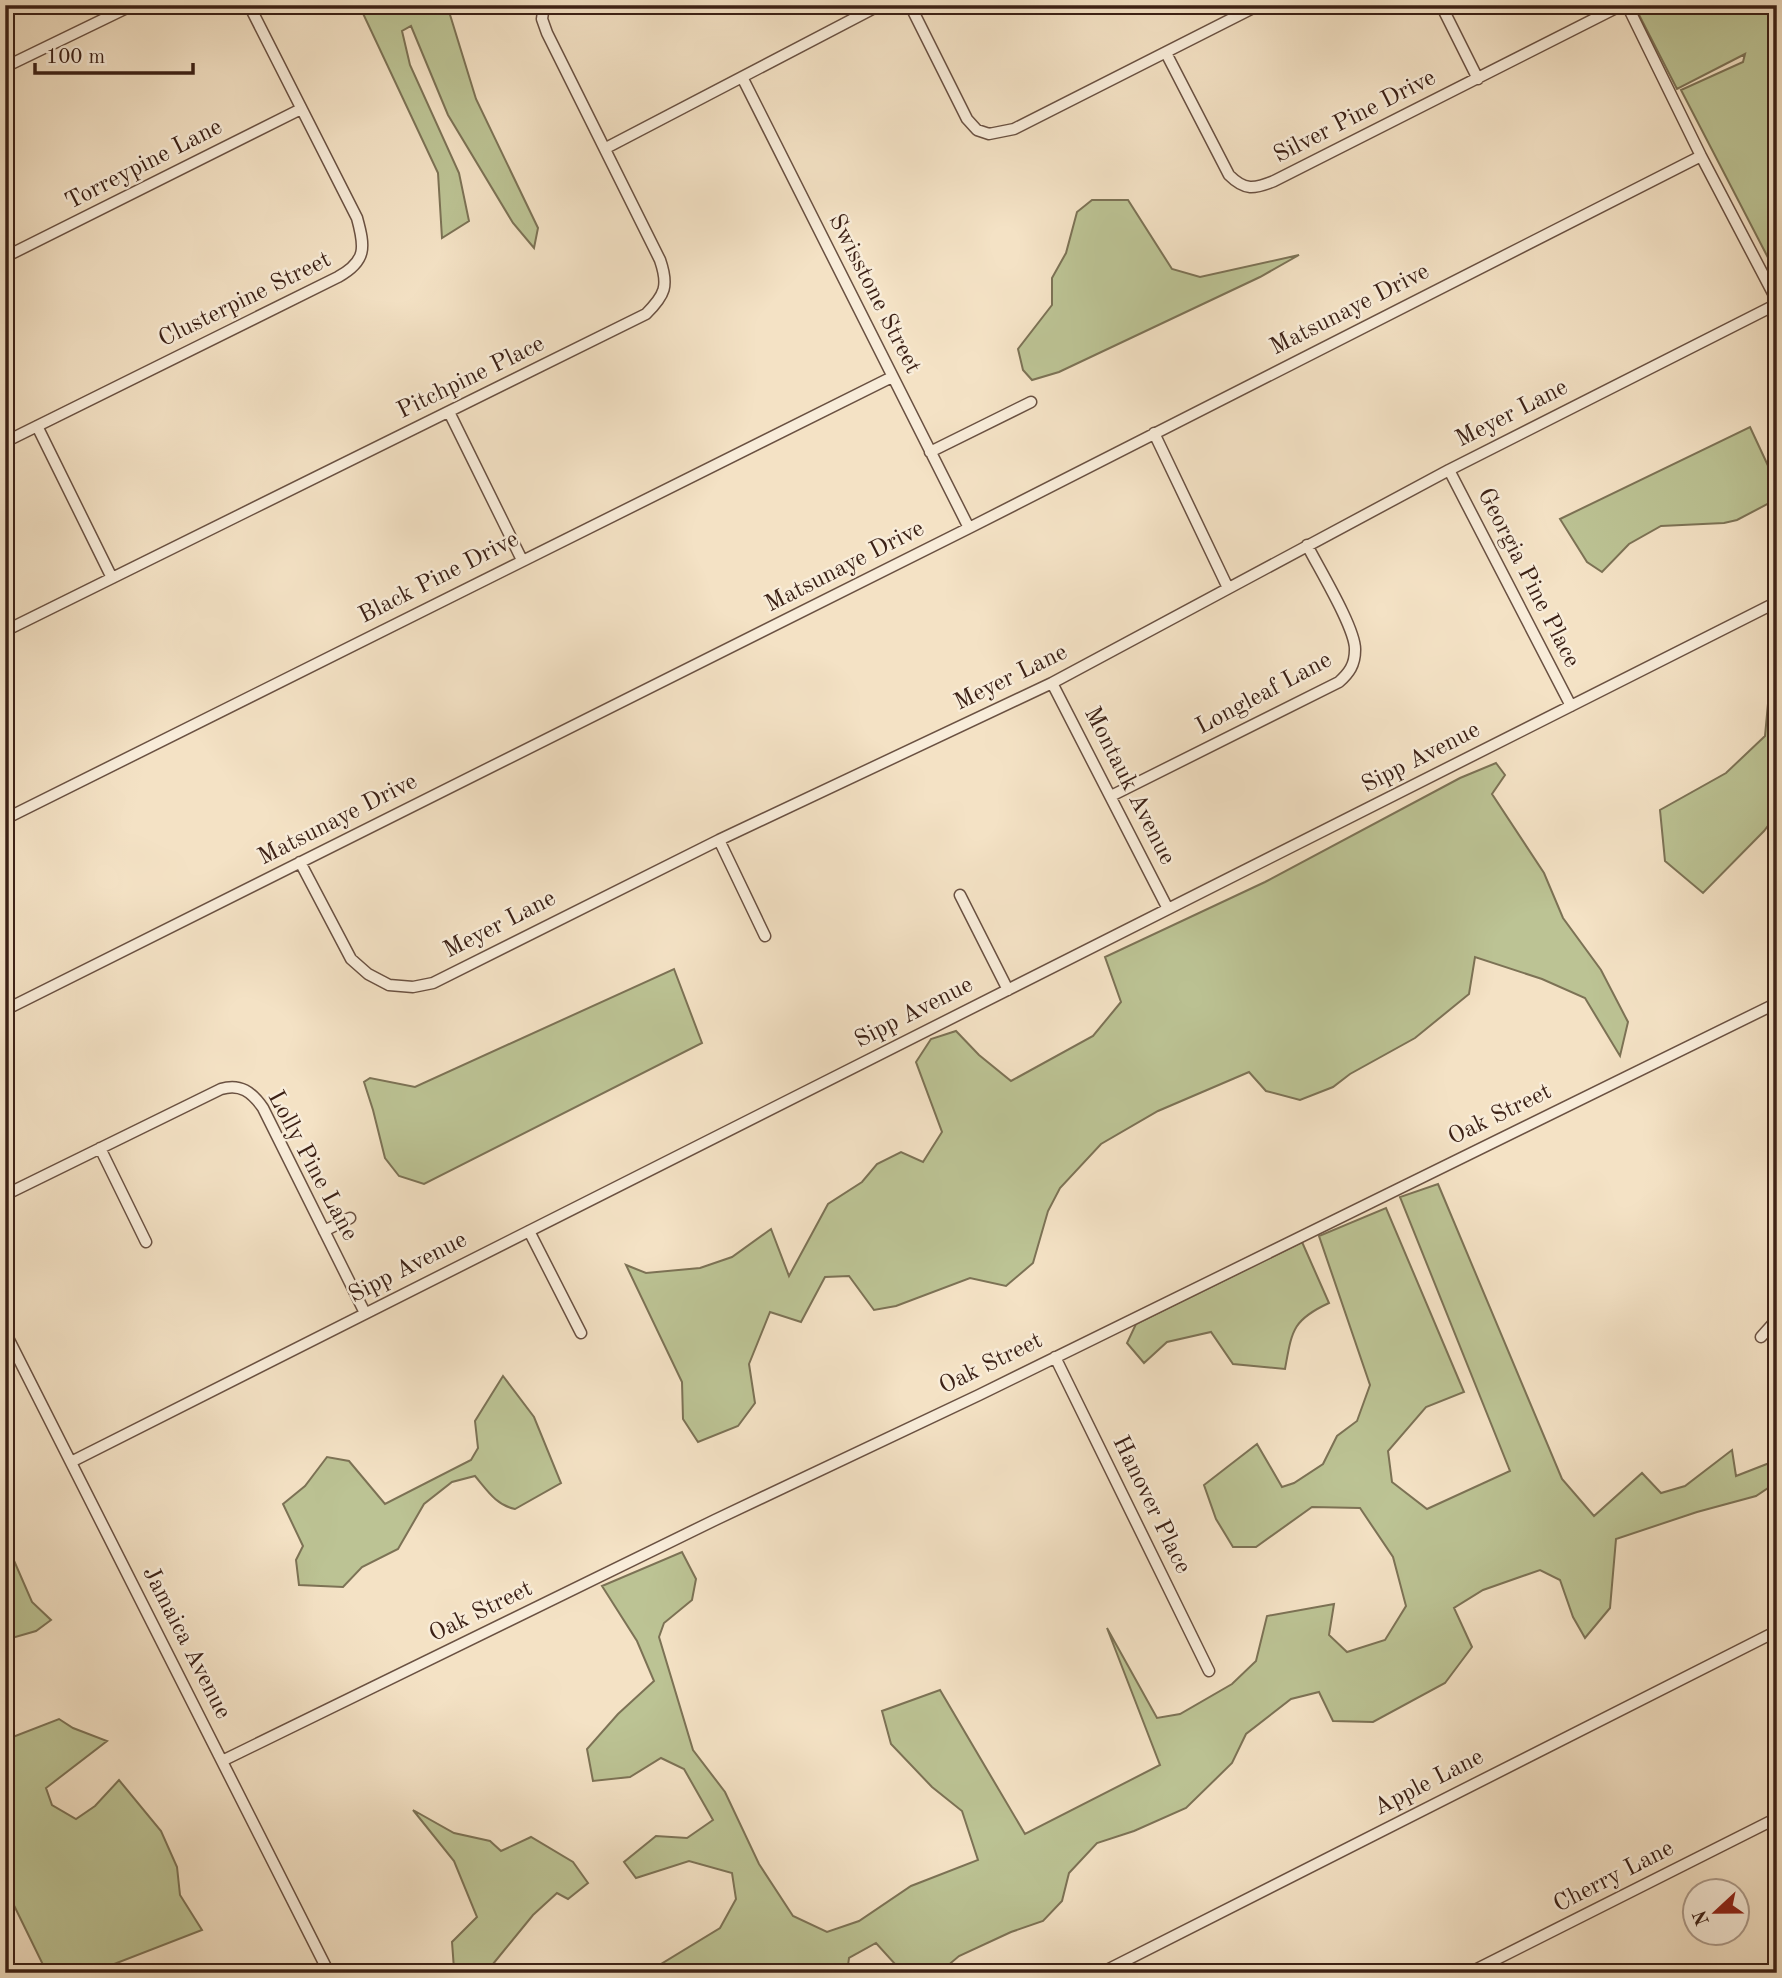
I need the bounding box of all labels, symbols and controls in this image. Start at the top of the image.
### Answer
scale bar [35,32,192,76]
text: 100 m [46,47,105,68]
street label: Silver Pine Drive [1270,66,1440,168]
street label: Torreypine Lane [62,115,226,215]
street label: Swisstone Street [823,210,925,378]
street label: Clusterpine Street [155,248,335,352]
street label: Matsunaye Drive [1267,260,1433,360]
street label: Pitchpine Place [394,332,548,424]
street label: Meyer Lane [1452,376,1572,452]
street label: Georgia Pine Place [1472,484,1584,672]
street label: Matsunaye Drive [762,517,928,617]
street label: Black Pine Drive [355,527,523,629]
street label: Meyer Lane [951,640,1071,716]
street label: Longleaf Lane [1192,648,1336,740]
street label: Montauk Avenue [1079,703,1179,869]
street label: Sipp Avenue [1358,718,1484,798]
street label: Matsunaye Drive [255,770,421,870]
street label: Meyer Lane [440,887,560,963]
street label: Sipp Avenue [851,973,977,1053]
street label: Oak Street [1445,1080,1555,1150]
street label: Lolly Pine Lane [262,1087,362,1245]
street label: Sipp Avenue [345,1228,471,1308]
street label: Oak Street [936,1329,1046,1399]
street label: Hanover Place [1107,1432,1195,1578]
street label: Jamaica Avenue [137,1563,235,1723]
street label: Oak Street [426,1577,536,1647]
street label: Apple Lane [1370,1745,1488,1821]
street label: Cherry Lane [1550,1837,1678,1917]
north arrow [1680,1876,1750,1946]
text: N [1691,1907,1714,1928]

